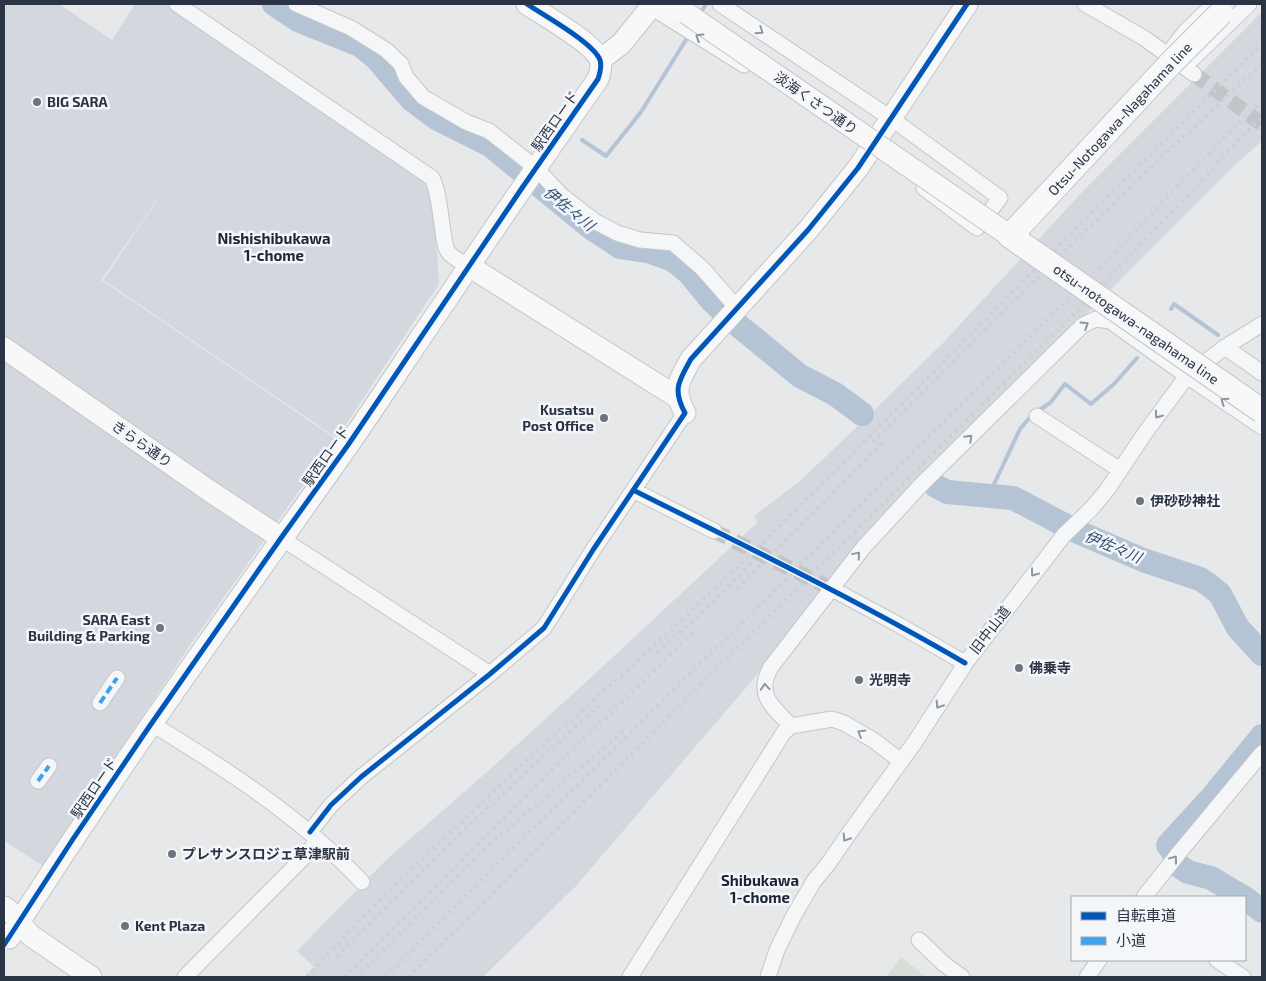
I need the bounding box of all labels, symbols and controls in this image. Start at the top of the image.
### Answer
one-way arrow [755,25,764,34]
one-way arrow [695,33,704,43]
street label: Otsu-Notogawa-Nagahama line [1044,39,1195,199]
street label: 淡海くさつ通り [771,68,861,138]
street label: 駅西ロード [528,87,582,154]
place label: BIG SARA [47,93,109,110]
marker: BIG SARA [31,96,43,108]
water label: 伊佐々川 [541,182,600,235]
district label: Nishishibukawa 1-chome [217,229,331,264]
street label: otsu-notogawa-nagahama line [1050,260,1222,387]
one-way arrow [1080,321,1089,331]
one-way arrow [1221,398,1230,408]
place label: Kusatsu Post Office [522,401,594,434]
one-way arrow [1155,409,1164,419]
marker: Kusatsu Post Office [598,412,610,424]
street label: きらら通り [109,417,176,471]
street label: 駅西ロード [299,422,353,489]
one-way arrow [963,434,972,443]
place label: 伊砂砂神社 [1150,492,1220,509]
marker: 伊砂砂神社 [1134,495,1146,507]
water label: 伊佐々川 [1082,526,1146,567]
one-way arrow [851,552,860,561]
one-way arrow [1031,567,1039,576]
street label: 旧中山道 [966,602,1014,657]
place label: SARA East Building & Parking [28,611,150,644]
marker: SARA East Building & Parking [154,622,166,634]
place label: 佛乗寺 [1029,659,1071,676]
marker: 佛乗寺 [1013,662,1025,674]
place label: 光明寺 [869,671,911,688]
marker: 光明寺 [853,674,865,686]
one-way arrow [760,683,771,691]
one-way arrow [936,700,945,709]
one-way arrow [858,729,867,739]
street label: 駅西ロード [67,754,120,821]
one-way arrow [842,833,852,842]
place label: プレサンスロジェ草津駅前 [182,845,350,862]
marker: プレサンスロジェ草津駅前 [166,848,178,860]
one-way arrow [1168,855,1177,865]
district label: Shibukawa 1-chome [721,871,799,906]
legend [1071,896,1246,961]
text: 自転車道 [1116,906,1176,924]
place label: Kent Plaza [135,917,205,934]
marker: Kent Plaza [119,920,131,932]
text: 小道 [1116,931,1146,949]

